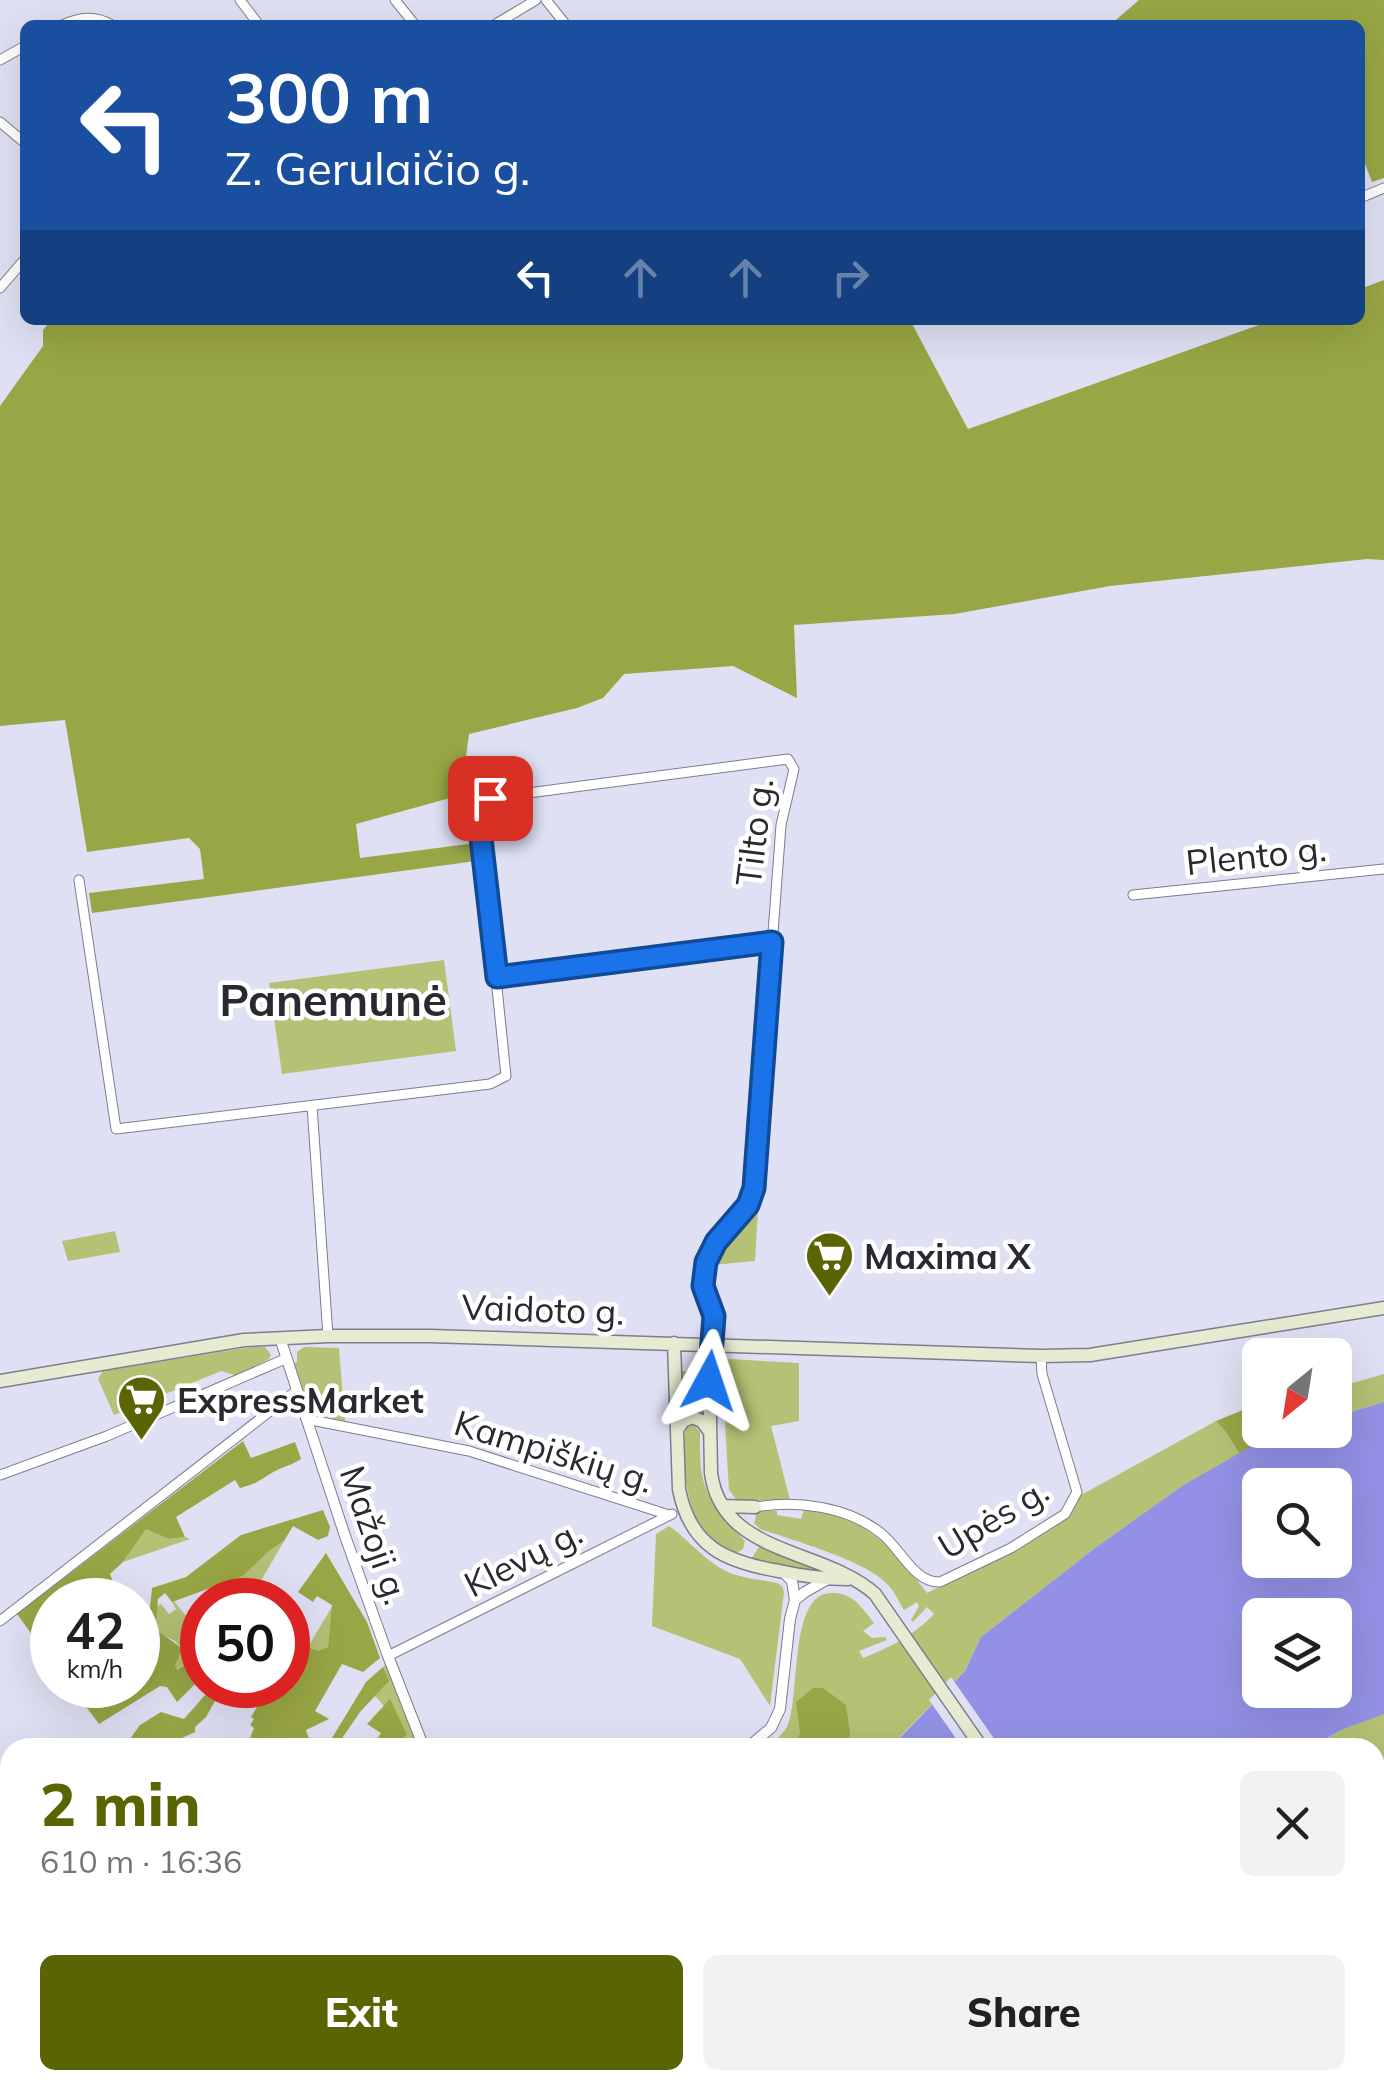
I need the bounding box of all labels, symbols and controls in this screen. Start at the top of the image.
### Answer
text: 300 m [225,53,433,141]
icon: left [60,60,190,190]
text: Z. Gerulaičio g. [225,140,530,196]
icon: left [508,250,563,305]
icon: ahead [613,250,668,305]
icon: ahead [718,250,773,305]
icon: right [823,250,878,305]
pin [448,756,533,841]
icon: arrive [463,771,518,826]
street label: Tilto g. [726,776,782,888]
street label: Plento g. [1184,826,1328,884]
district label: Panemunė [219,971,447,1027]
supermarket icon: Maxima X [803,1230,855,1298]
place label: Maxima X [864,1234,1031,1278]
street label: Vaidoto g. [461,1284,625,1334]
position arrow [657,1329,761,1433]
north arrow [1242,1338,1352,1448]
map controls [1242,1338,1352,1708]
supermarket icon: ExpressMarket [116,1374,168,1442]
place label: ExpressMarket [177,1378,424,1422]
street label: Kampiškių g. [449,1400,659,1502]
street label: Mažoji g. [331,1460,419,1610]
street label: Upės g. [930,1468,1056,1568]
button: search [1242,1468,1352,1578]
street label: Klevų g. [457,1510,589,1606]
speed limit sign: 50 [180,1578,310,1708]
button: layers [1242,1598,1352,1708]
text: 42 [65,1599,125,1662]
text: km/h [67,1653,123,1684]
text: 2 min [40,1766,201,1841]
button: close [1240,1771,1345,1876]
text: 610 m · 16:36 [40,1841,242,1881]
button: Exit [40,1955,683,2070]
button: Share [703,1955,1345,2070]

